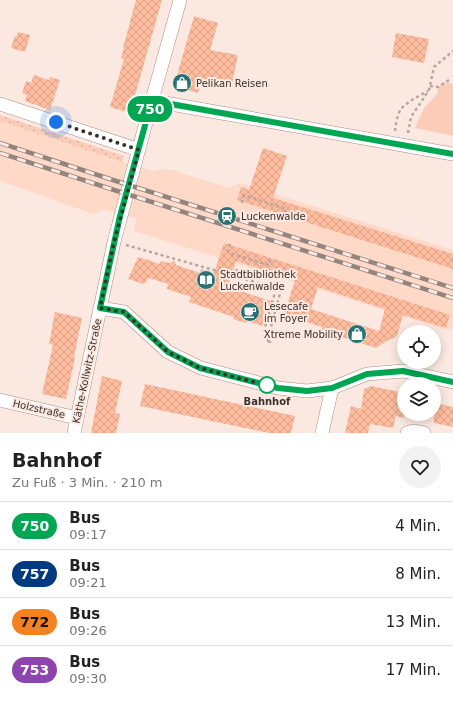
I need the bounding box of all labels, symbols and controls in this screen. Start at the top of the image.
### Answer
shop icon: Pelikan Reisen [171,72,193,94]
place label: Pelikan Reisen [196,78,268,89]
line badge: 750 [127,96,173,122]
text: 750 [135,101,165,117]
your location [46,112,66,132]
station icon: Luckenwalde [216,205,238,227]
place label: Luckenwalde [241,211,306,222]
library icon: Stadtbibliothek Luckenwalde [195,269,217,291]
place label: Stadtbibliothek Luckenwalde [220,269,296,292]
cafe icon: Lesecafe im Foyer [239,301,261,323]
place label: Lesecafe im Foyer [264,301,308,324]
street label: Käthe-Kollwitz-Straße [71,318,103,424]
shop icon: Xtreme Mobility [346,323,368,345]
map controls [397,325,441,421]
button: locate [397,325,441,369]
place label: Xtreme Mobility [264,329,343,340]
marker: Bahnhof [258,376,276,394]
button: layers [397,377,441,421]
place label: Bahnhof [244,396,291,407]
street label: Holzstraße [12,398,66,420]
button: heart [399,446,441,488]
text: Bahnhof [12,449,101,471]
text: Zu Fuß · 3 Min. · 210 m [12,475,162,490]
text: Bus [69,509,100,527]
text: 4 Min. [395,517,441,535]
text: 750 [20,518,49,534]
text: 09:17 [69,527,107,542]
text: Bus [69,557,100,575]
text: 8 Min. [395,565,441,583]
text: 757 [20,566,49,582]
text: 09:21 [69,575,107,590]
text: Bus [69,605,100,623]
text: 13 Min. [386,613,441,631]
text: 772 [20,614,49,630]
text: 09:26 [69,623,107,638]
text: Bus [69,653,100,671]
text: 17 Min. [386,661,441,679]
text: 753 [20,662,49,678]
text: 09:30 [69,671,107,686]

